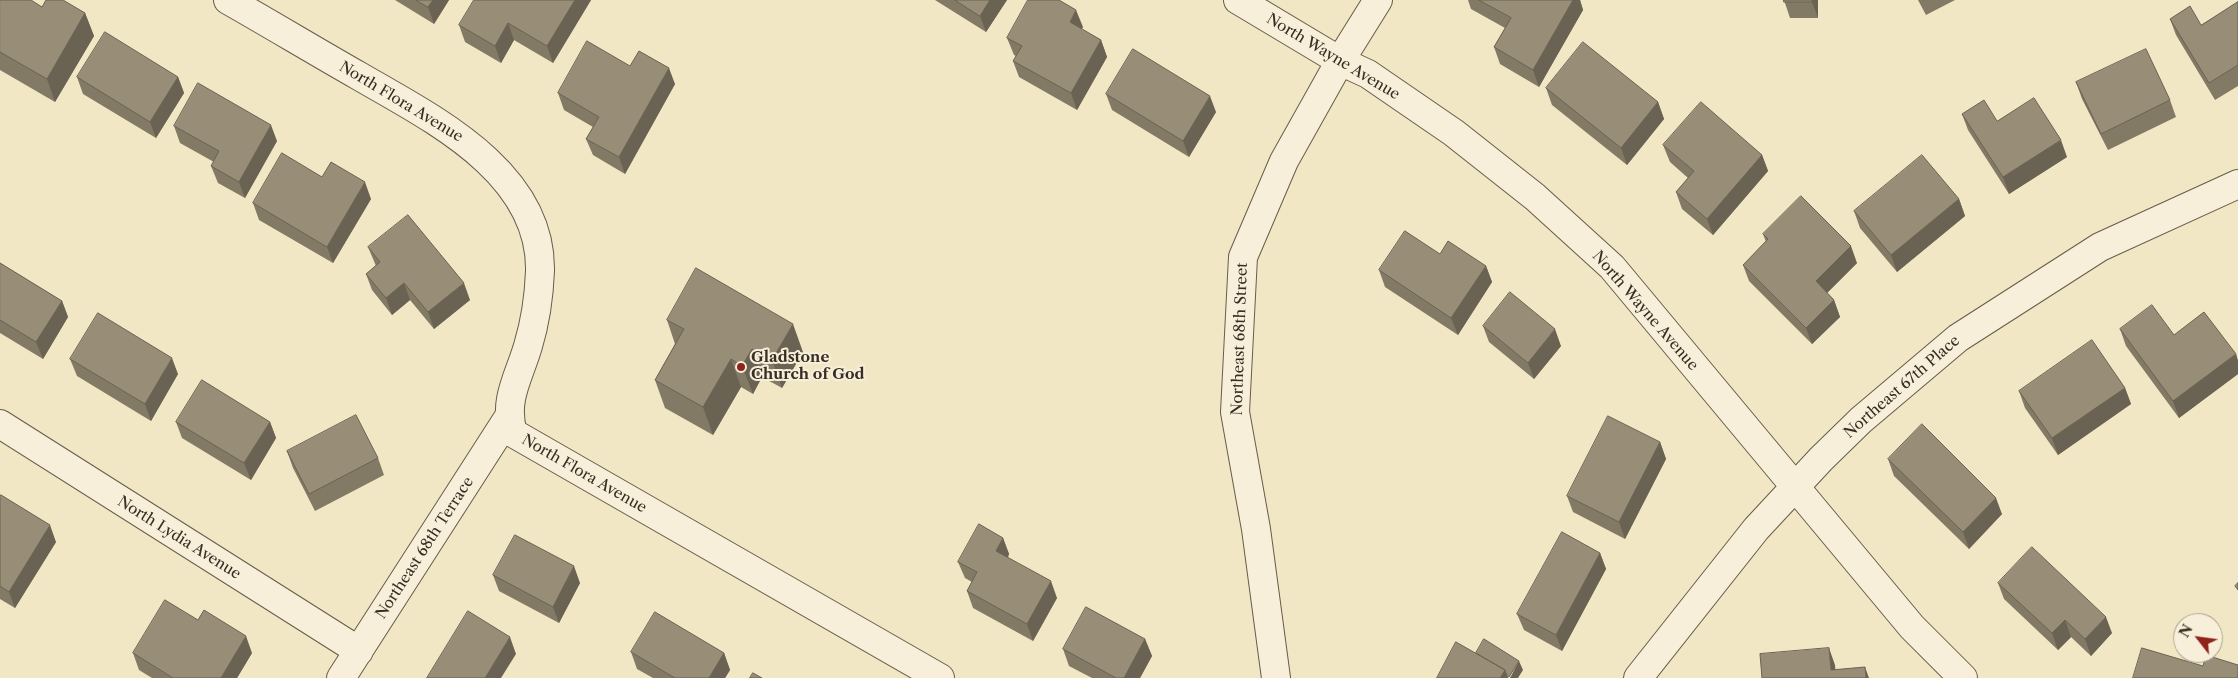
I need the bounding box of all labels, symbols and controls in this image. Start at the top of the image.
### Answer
street label: North Wayne Avenue [1263,10,1403,104]
street label: North Flora Avenue [336,58,466,146]
street label: North Wayne Avenue [1588,248,1702,374]
street label: Northeast 68th Street [1228,262,1252,416]
street label: Northeast 67th Place [1840,332,1964,442]
place label: Gladstone Church of God [751,349,864,384]
marker: Gladstone Church of God [735,361,747,373]
street label: North Flora Avenue [518,431,650,517]
street label: Northeast 68th Terrace [372,474,478,622]
street label: North Lydia Avenue [114,493,244,583]
north arrow [2173,613,2223,663]
text: N [2175,621,2197,641]

